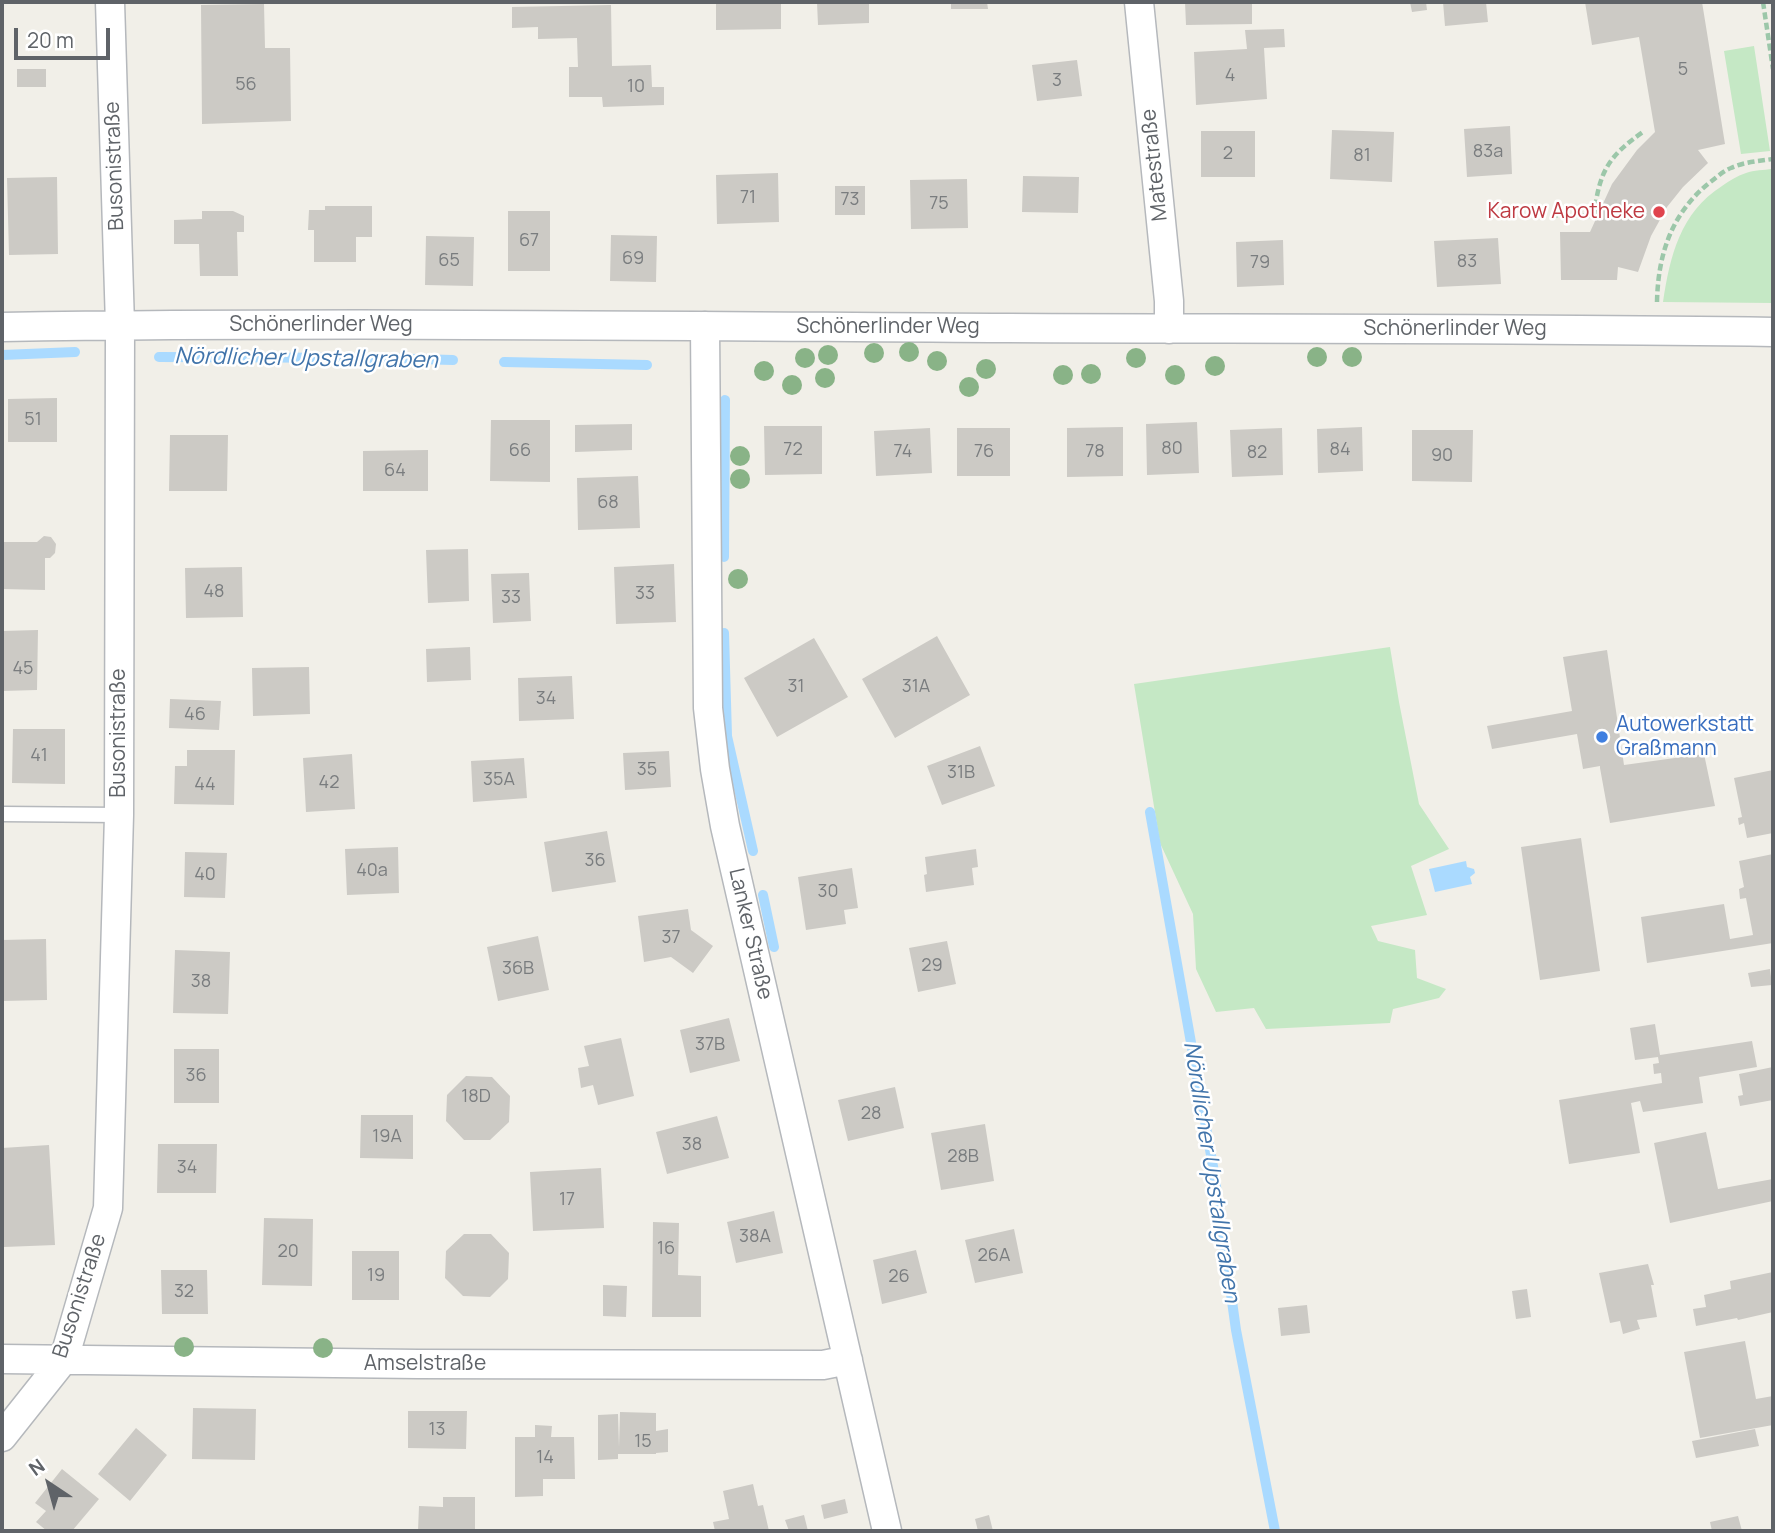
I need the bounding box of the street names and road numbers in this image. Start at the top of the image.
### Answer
street label: Busonistraße [100,101,130,231]
street label: Matestraße [1137,108,1173,222]
street label: Schönerlinder Weg [229,312,413,338]
street label: Schönerlinder Weg [796,314,980,340]
street label: Schönerlinder Weg [1363,316,1547,342]
street label: Busonistraße [106,668,132,798]
street label: Lanker Straße [723,866,777,1002]
street label: Busonistraße [48,1231,112,1361]
street label: Amselstraße [364,1351,486,1377]

